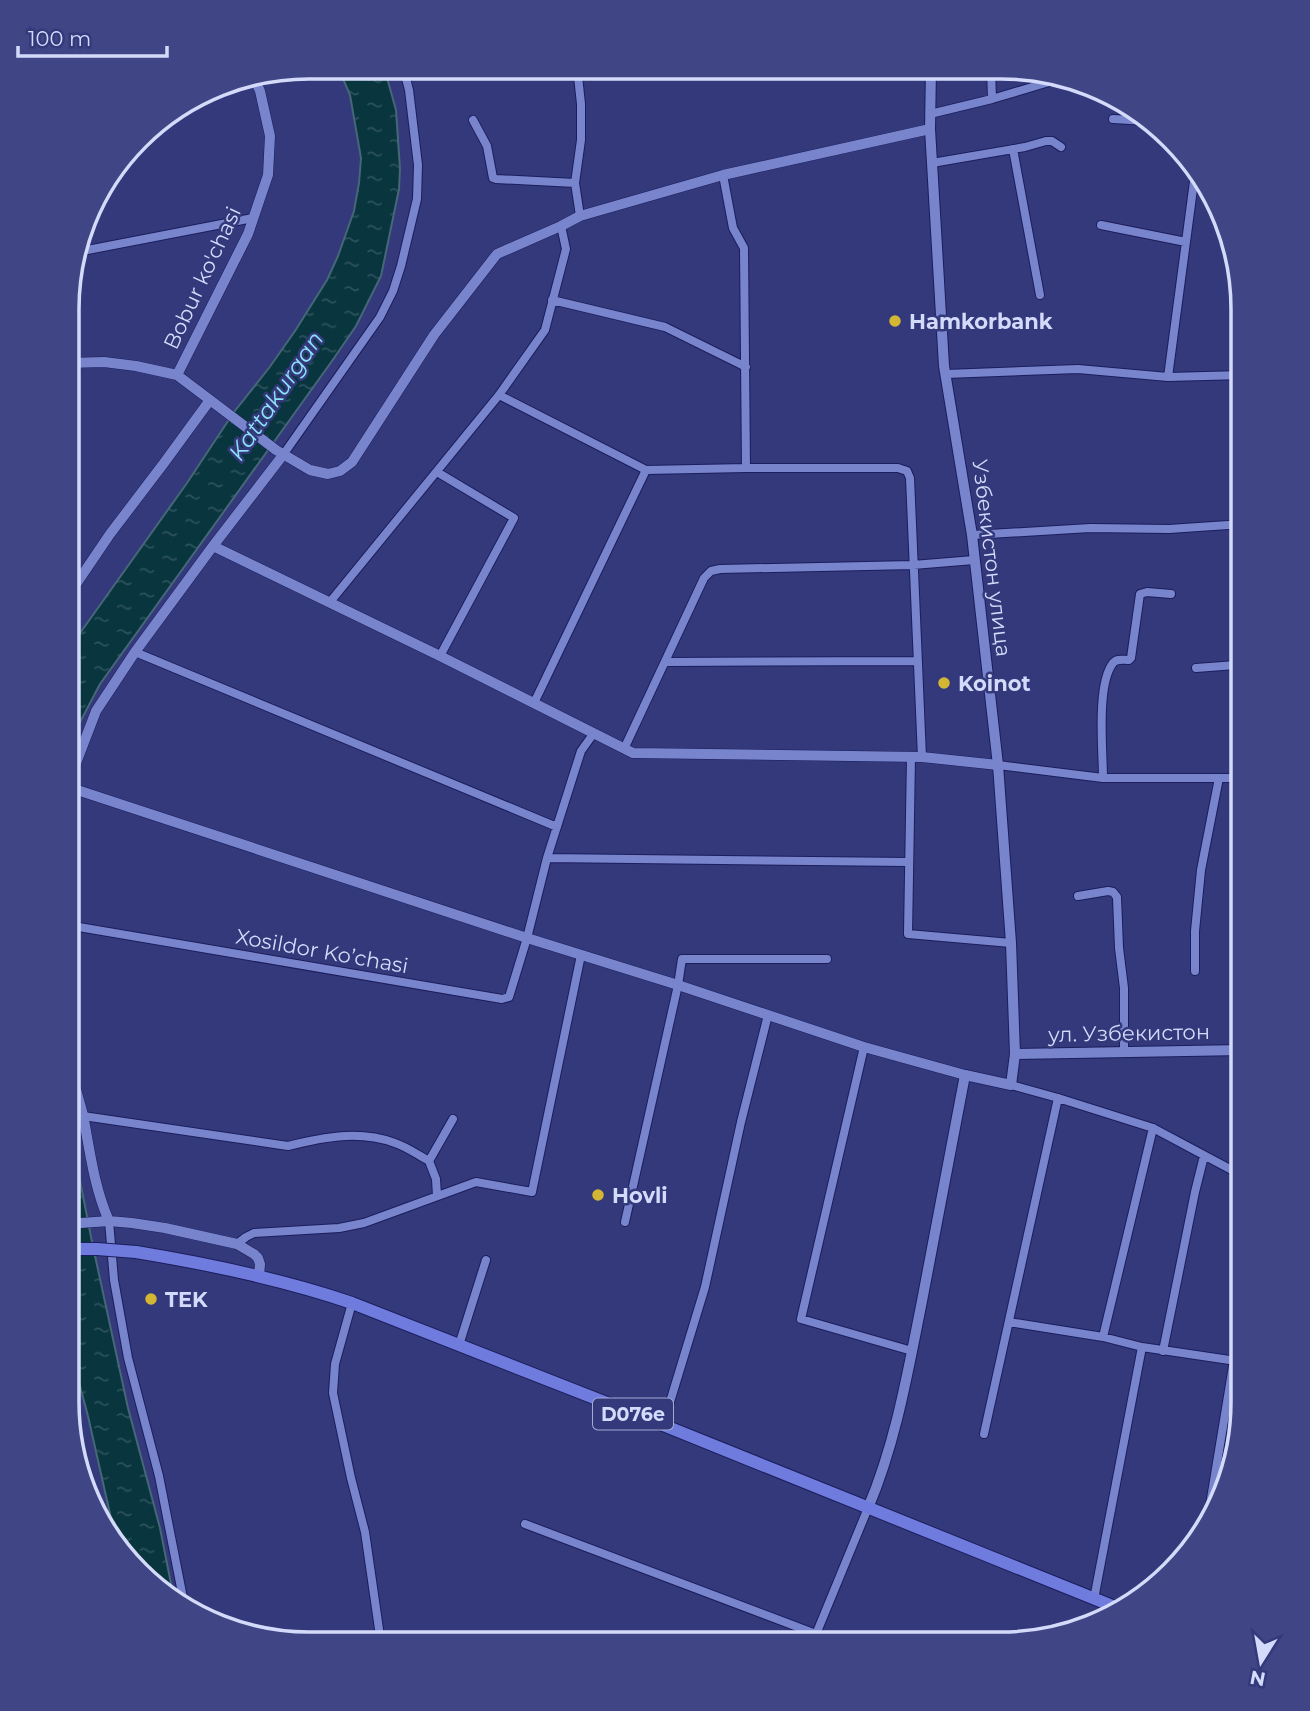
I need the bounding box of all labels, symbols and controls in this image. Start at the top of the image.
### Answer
scale bar [18,14,166,58]
text: 100 m [28,26,91,51]
street label: Bobur ko'chasi [158,203,246,353]
place label: Hamkorbank [909,309,1053,334]
marker: Hamkorbank [887,313,903,329]
water label: Kattakurgan [223,326,329,466]
street label: Узбекистон улица [967,458,1017,658]
place label: Koinot [958,671,1031,696]
marker: Koinot [936,675,952,691]
street label: Xosildor Ko’chasi [234,924,410,978]
street label: ул. Узбекистон [1047,1019,1210,1047]
place label: Hovli [612,1183,668,1208]
marker: Hovli [590,1187,606,1203]
place label: TEK [165,1287,208,1312]
marker: TEK [143,1291,159,1307]
road number: D076e [593,1398,673,1430]
north arrow [1226,1627,1296,1697]
text: N [1248,1665,1268,1691]

